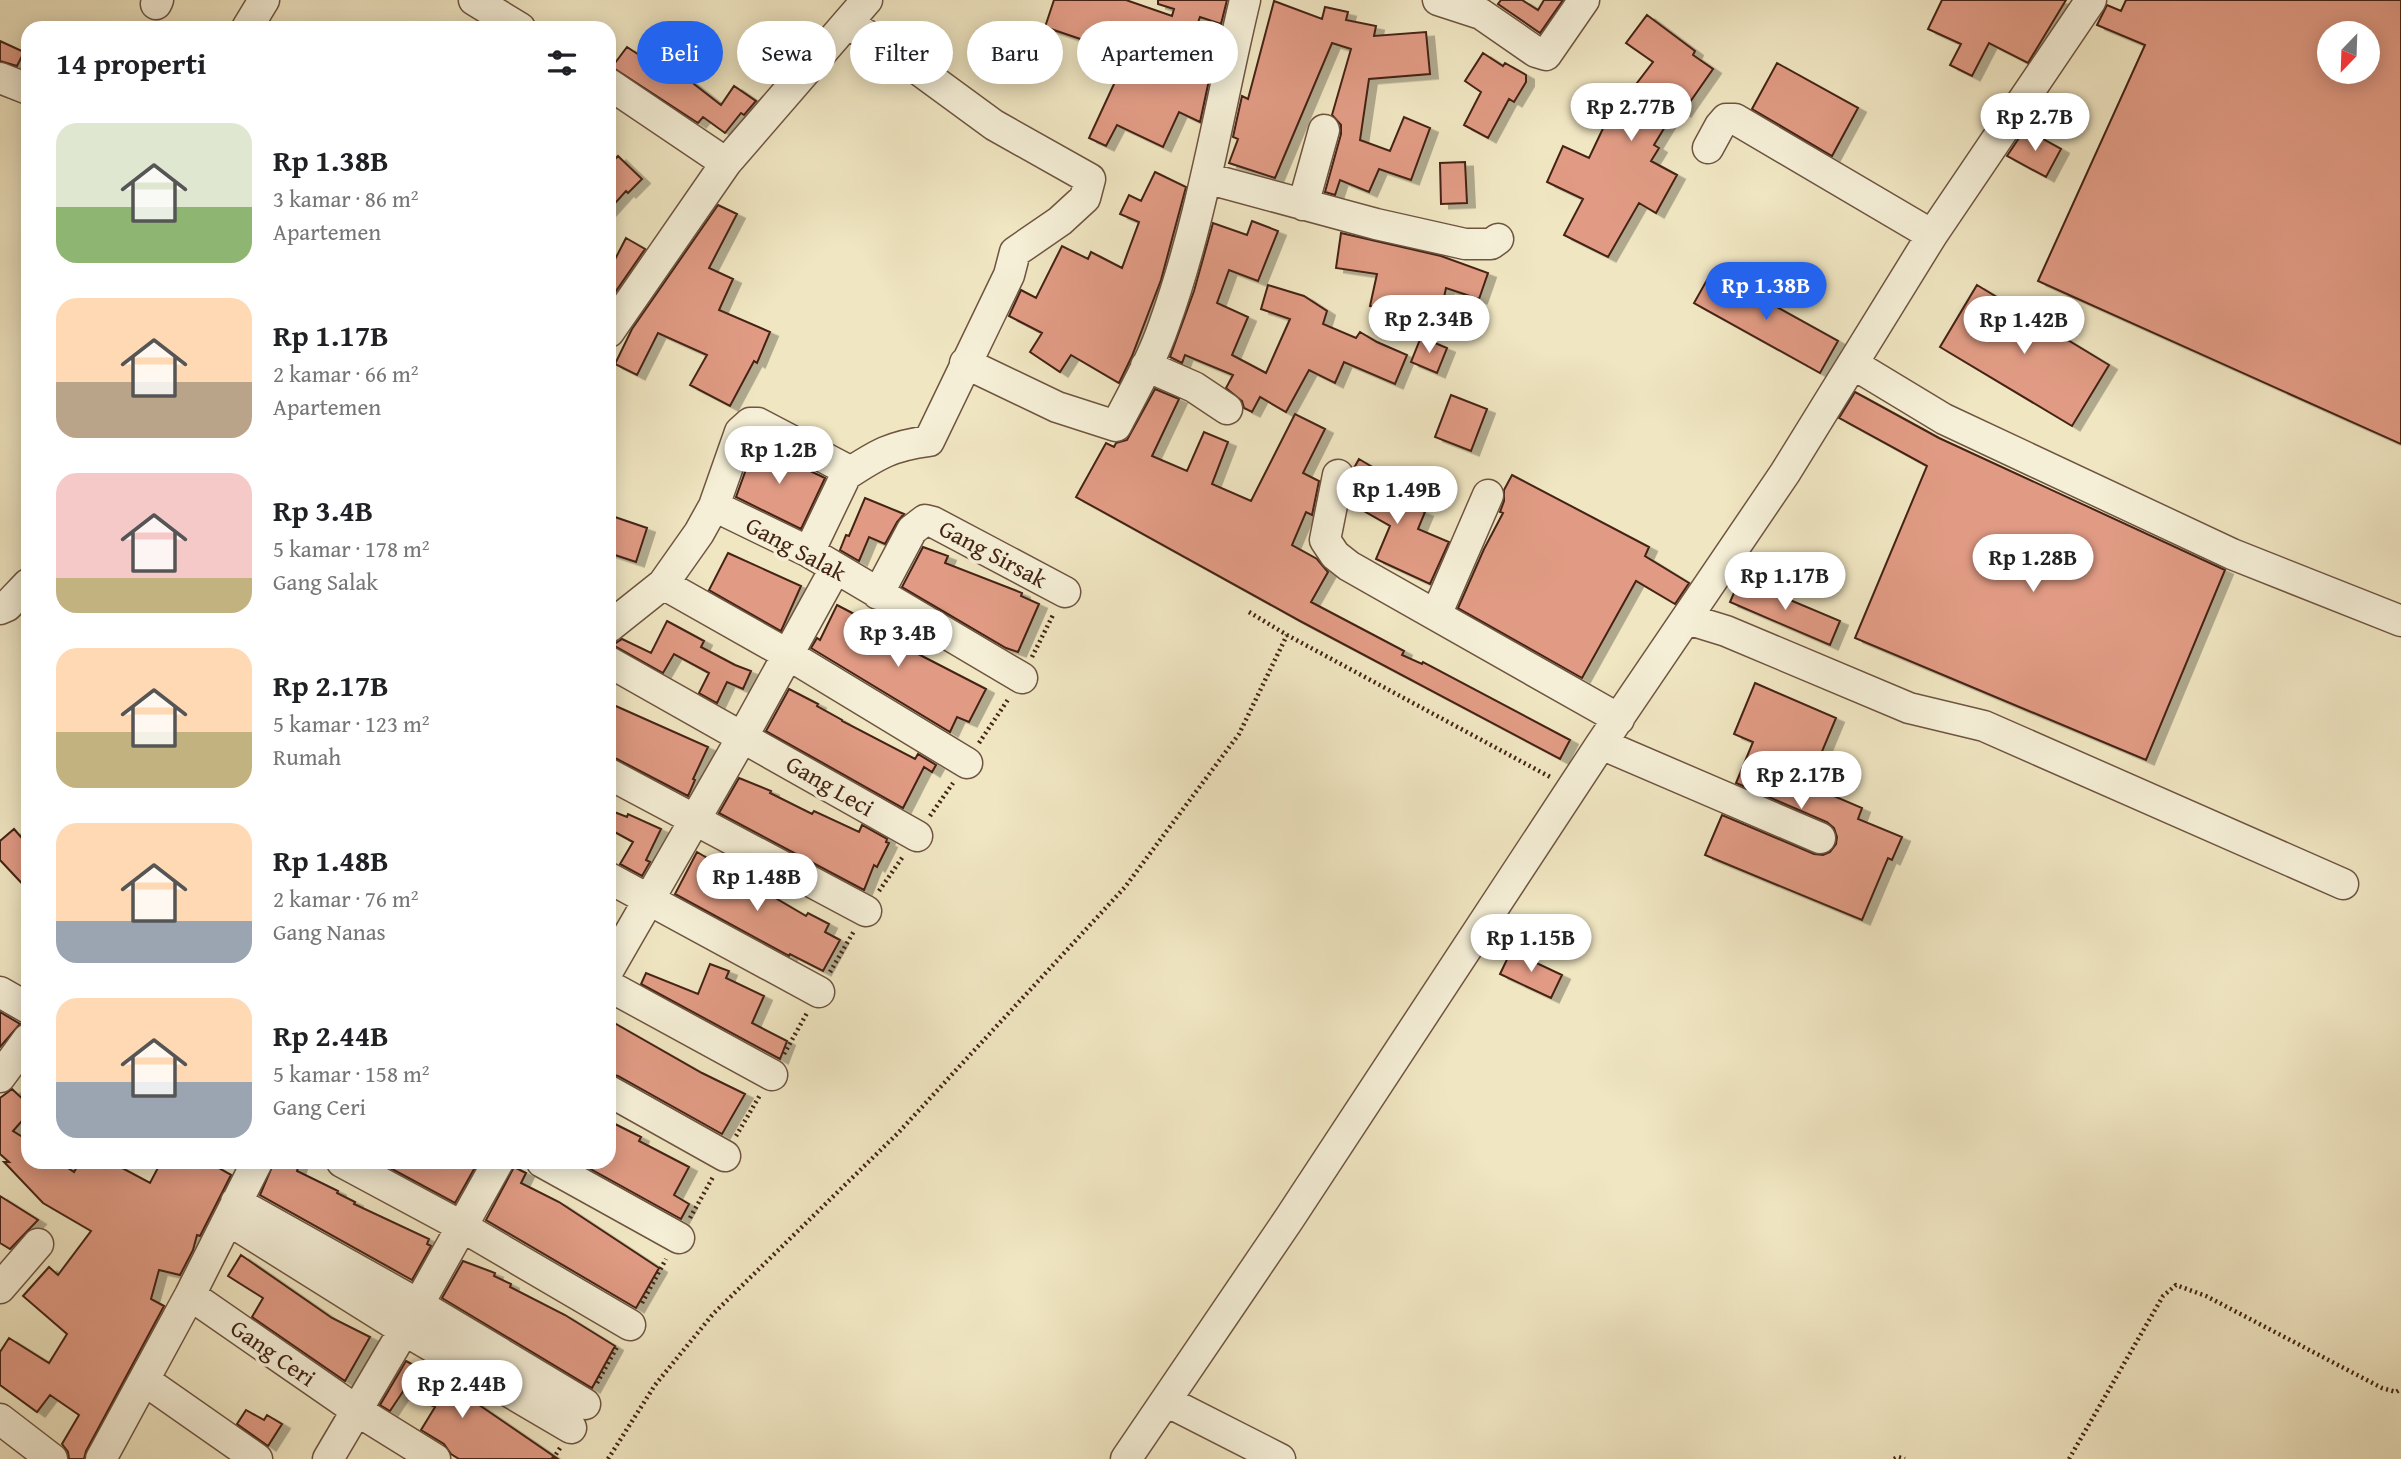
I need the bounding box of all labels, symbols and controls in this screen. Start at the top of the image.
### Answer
chip: Beli [637,21,723,84]
chip: Sewa [737,21,836,84]
chip: Filter [850,21,953,84]
chip: Baru [967,21,1063,84]
chip: Apartemen [1077,21,1238,84]
north arrow [2317,21,2380,84]
map controls [2317,21,2380,84]
text: 14 properti [56,41,206,85]
icon: filters [543,44,581,82]
pin: Rp 2.77B [1559,83,1703,143]
text: Rp 2.77B [1587,89,1675,122]
pin: Rp 2.7B [1970,94,2100,153]
text: Rp 2.7B [1997,99,2073,132]
text: Rp 1.38B [273,138,389,182]
icon: home [112,151,196,235]
text: 3 kamar · 86 m² [273,182,419,215]
text: Apartemen [273,215,381,248]
pin: Rp 1.38B [1694,262,1838,322]
text: Rp 1.38B [1722,268,1810,301]
pin: Rp 2.34B [1357,296,1501,355]
pin: Rp 1.42B [1952,296,2096,356]
text: Rp 2.34B [1385,301,1473,334]
text: Rp 1.42B [1980,302,2068,335]
text: Rp 1.17B [273,313,389,357]
icon: home [112,326,196,410]
text: 2 kamar · 66 m² [273,357,419,390]
text: Apartemen [273,390,381,423]
pin: Rp 1.2B [714,426,844,486]
text: Rp 1.2B [741,432,817,465]
pin: Rp 1.49B [1325,466,1469,526]
text: Rp 1.49B [1353,472,1441,505]
text: Rp 3.4B [273,488,373,532]
icon: home [112,501,196,585]
street label: Gang Salak [740,507,854,590]
street label: Gang Sirsak [933,510,1054,597]
text: 5 kamar · 178 m² [273,532,430,565]
pin: Rp 1.28B [1961,534,2105,594]
text: Rp 1.28B [1989,540,2077,573]
pin: Rp 1.17B [1713,552,1857,612]
text: Rp 1.17B [1741,558,1829,591]
text: Gang Salak [273,565,378,598]
pin: Rp 3.4B [833,610,963,669]
text: Rp 3.4B [860,615,936,648]
text: Rp 2.17B [273,663,389,707]
icon: home [112,676,196,760]
text: 5 kamar · 123 m² [273,707,430,740]
text: Rumah [273,740,341,773]
street label: Gang Leci [780,746,881,825]
pin: Rp 2.17B [1729,752,1873,811]
text: Rp 2.17B [1757,757,1845,790]
text: Rp 1.48B [273,838,389,882]
icon: home [112,851,196,935]
pin: Rp 1.48B [685,853,829,913]
text: Rp 1.48B [713,859,801,892]
text: 2 kamar · 76 m² [273,882,419,915]
pin: Rp 1.15B [1459,914,1603,974]
text: Gang Nanas [273,915,386,948]
text: Rp 1.15B [1487,920,1575,953]
text: Rp 2.44B [273,1013,389,1057]
icon: home [112,1026,196,1110]
text: 5 kamar · 158 m² [273,1057,430,1090]
text: Gang Ceri [273,1090,366,1123]
street label: Gang Ceri [223,1310,323,1395]
pin: Rp 2.44B [390,1360,534,1420]
text: Rp 2.44B [418,1366,506,1399]

